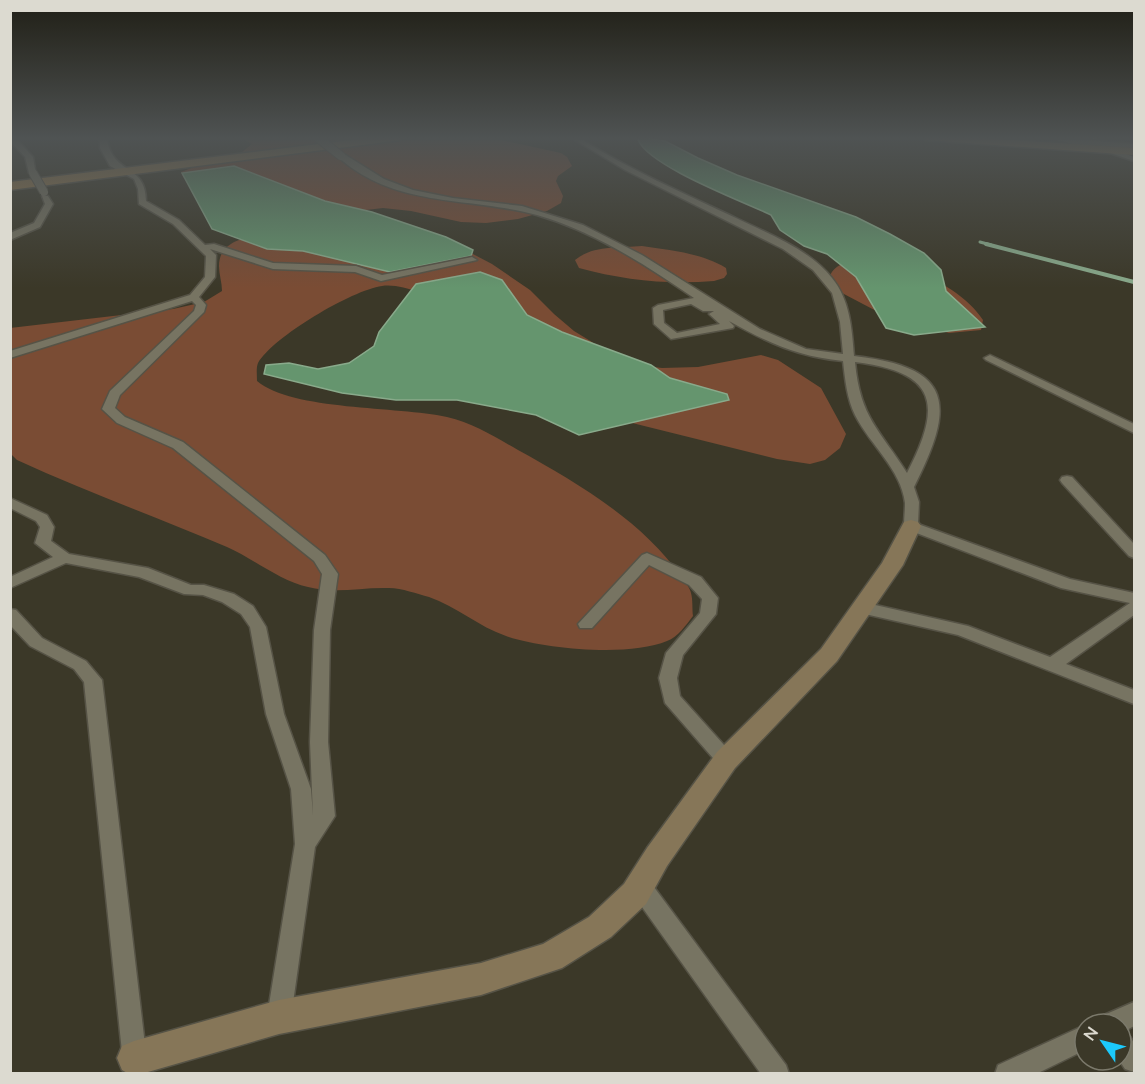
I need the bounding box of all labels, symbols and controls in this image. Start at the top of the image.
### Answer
north arrow [1073,1012,1133,1072]
text: N [1079,1023,1102,1044]

